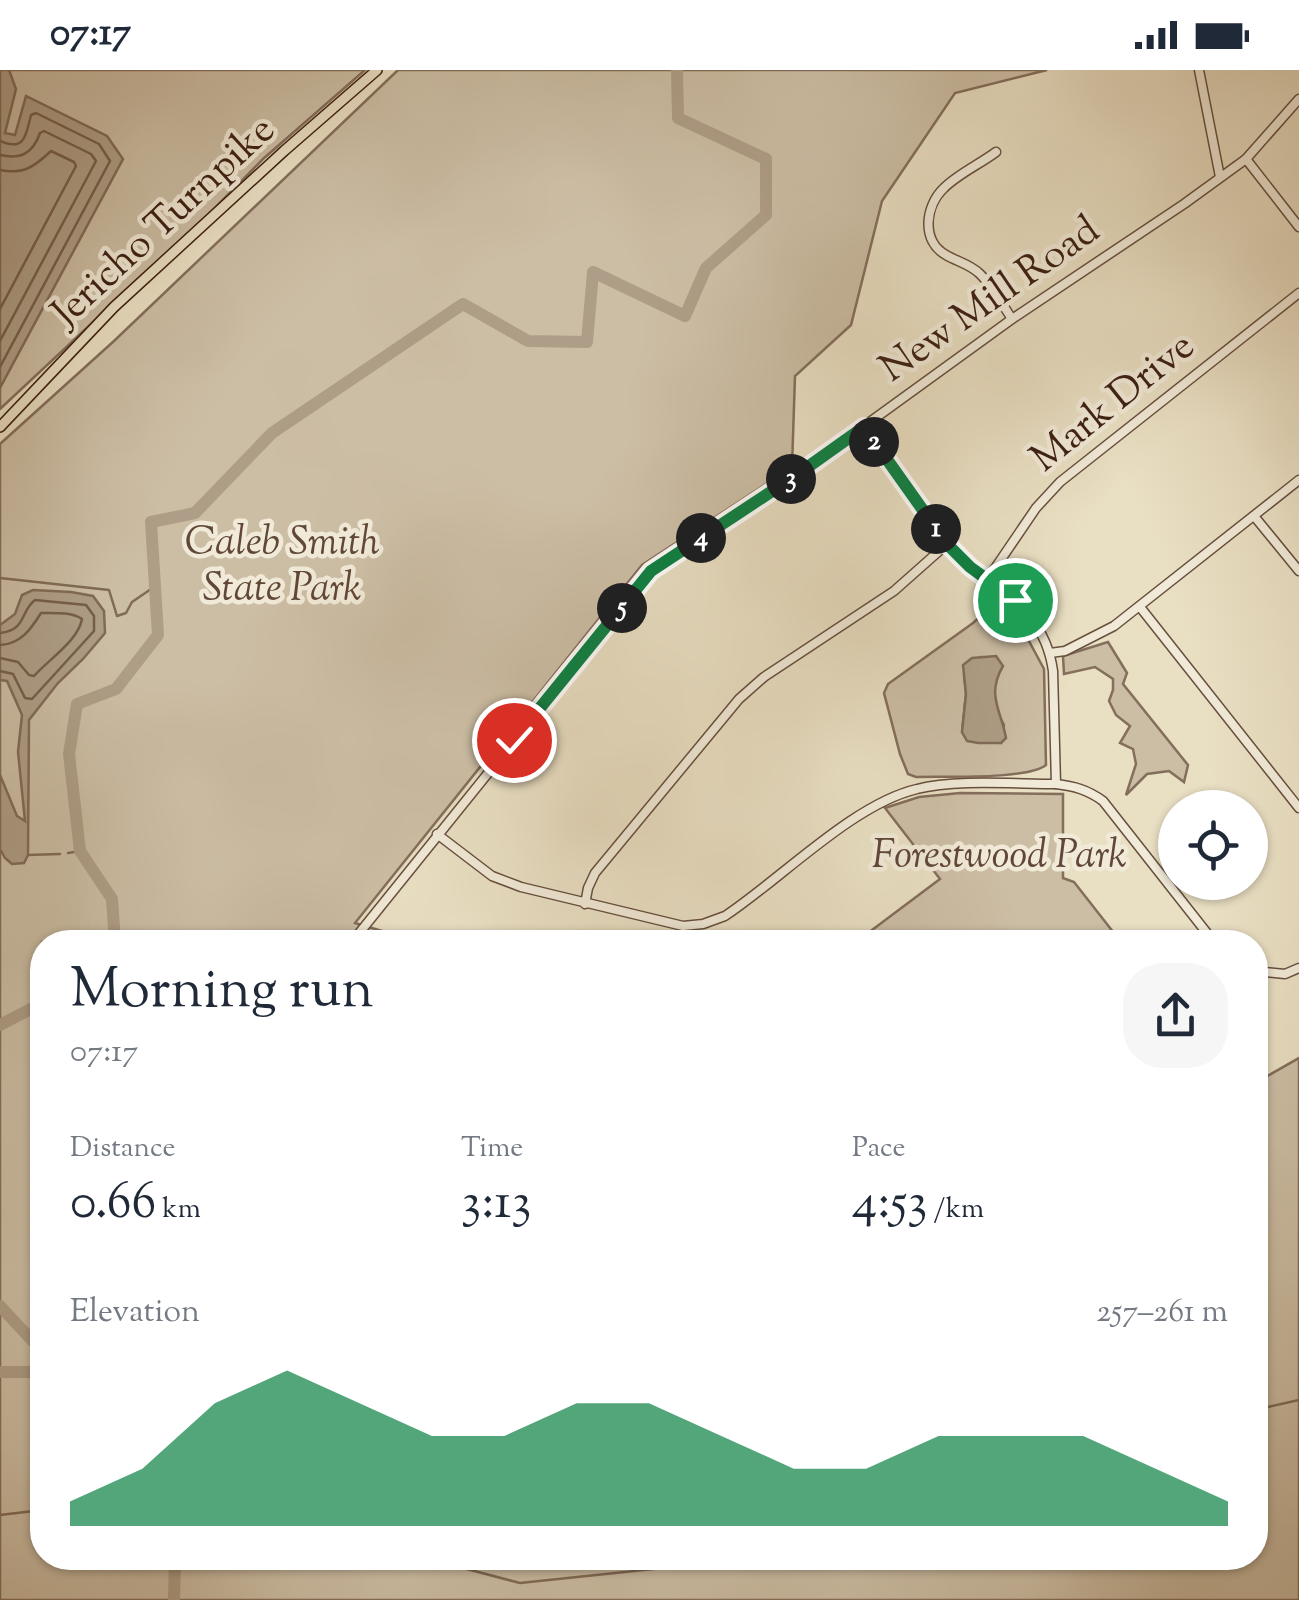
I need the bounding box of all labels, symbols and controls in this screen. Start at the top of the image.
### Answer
text: 07:17 [50,8,131,62]
street label: Jericho Turnpike [39,104,289,343]
street label: New Mill Road [870,204,1112,398]
street label: Mark Drive [1020,320,1208,488]
pin: 2 [849,417,899,467]
text: 2 [867,422,881,462]
pin: 3 [766,454,816,504]
text: 3 [785,459,797,499]
pin: 1 [911,504,961,554]
text: 1 [931,509,941,549]
pin: 4 [676,513,726,563]
park label: Caleb Smith State Park [185,516,380,619]
text: 4 [694,518,708,558]
pin [973,558,1058,643]
icon: arrive [988,573,1043,628]
pin: 5 [597,583,647,633]
text: 5 [617,588,627,628]
pin [472,698,557,783]
icon: check [487,713,542,768]
map controls [1158,790,1268,900]
button: locate [1158,790,1268,900]
park label: Forestwood Park [871,829,1127,886]
text: Morning run [70,953,374,1032]
button: share [1123,963,1228,1068]
text: 07:17 [70,1030,138,1076]
text: Distance [70,1129,176,1169]
text: Time [461,1129,523,1169]
text: Pace [852,1129,906,1169]
text: 0.66 [70,1169,156,1241]
text: 3:13 [461,1169,531,1241]
text: 4:53 [852,1169,928,1241]
text: km [156,1190,201,1230]
text: /km [928,1190,984,1230]
text: Elevation [70,1290,200,1336]
text: 257–261 m [1096,1290,1228,1336]

